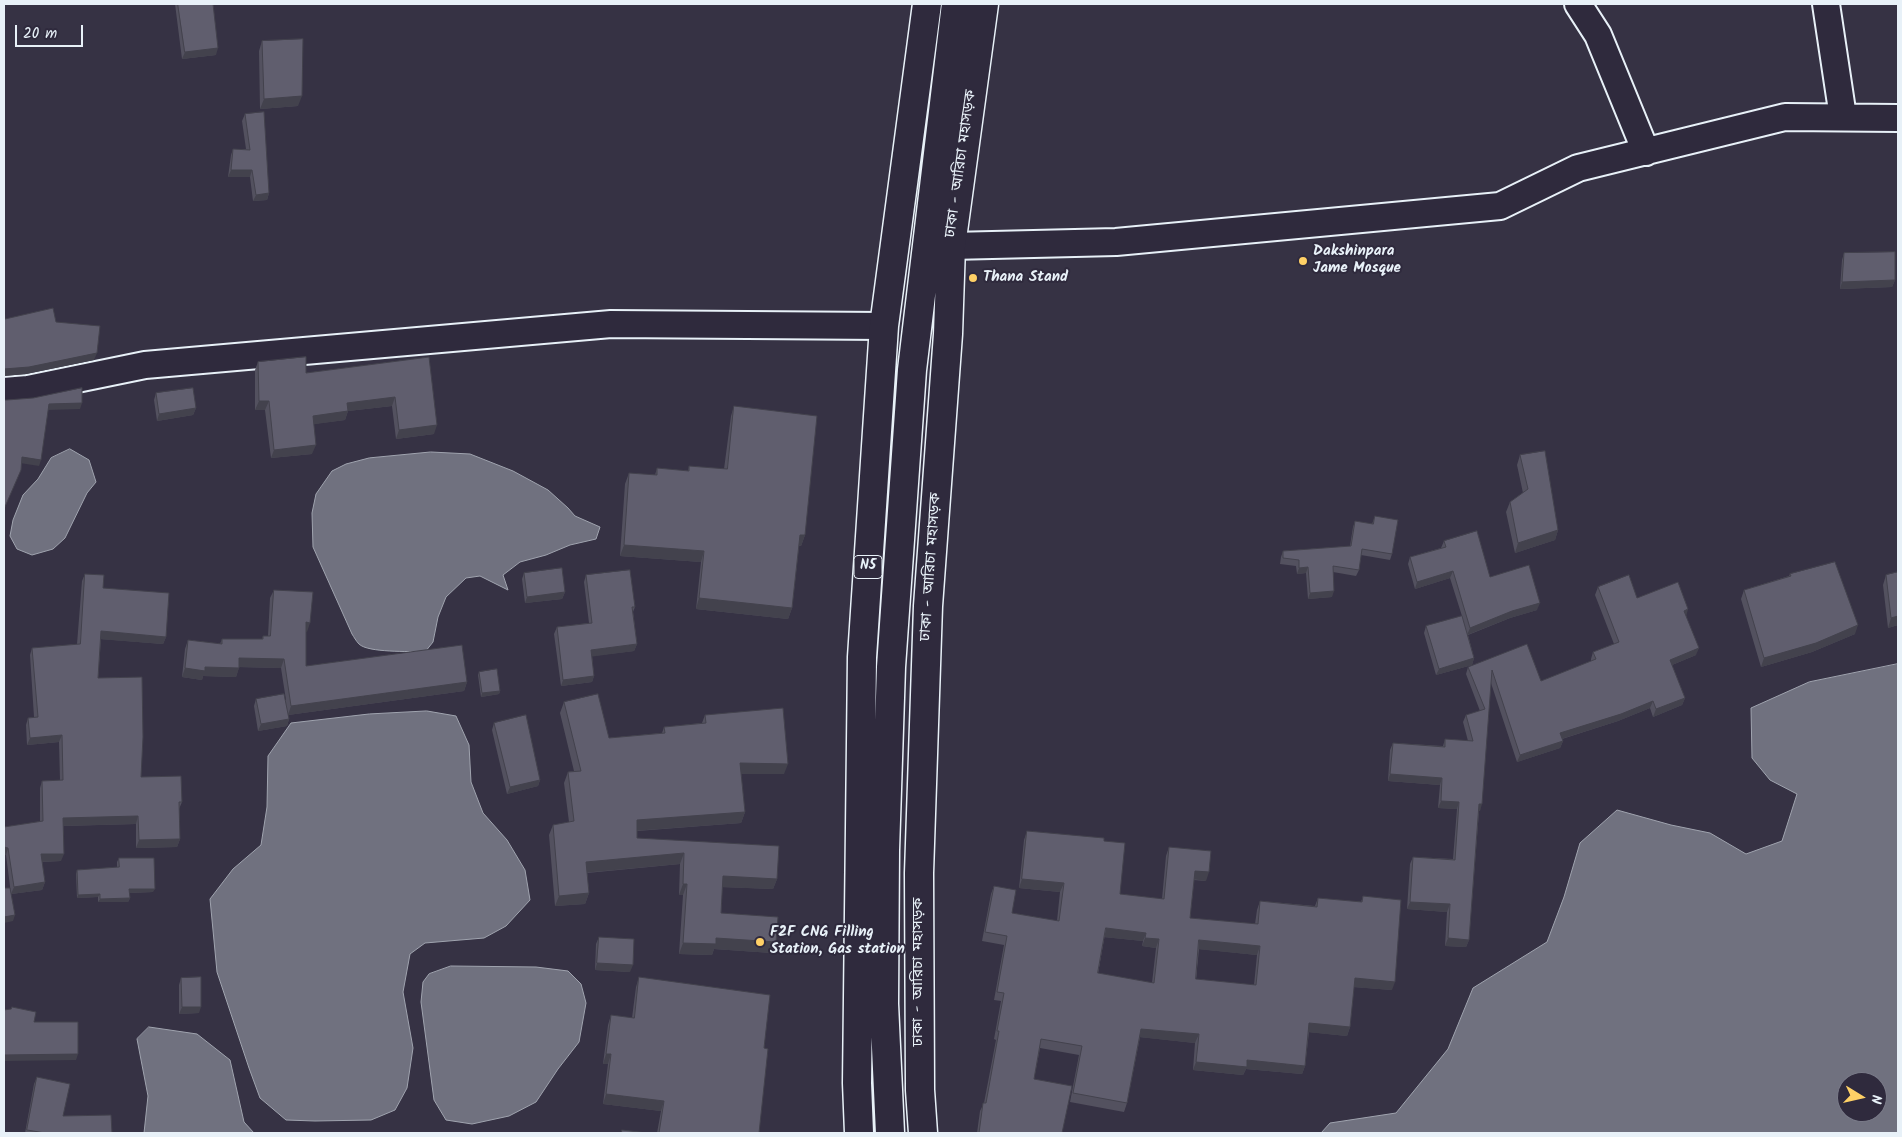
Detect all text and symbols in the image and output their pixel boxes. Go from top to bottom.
scale bar [18,15,85,47]
text: 20 m [23,22,57,46]
street label: ঢাকা - আরিচা মহাসড়ক [943,89,981,239]
place label: Dakshinpara Jame Mosque [1313,243,1401,278]
marker: Dakshinpara Jame Mosque [1297,255,1309,267]
place label: Thana Stand [983,269,1068,287]
marker: Thana Stand [967,272,979,284]
street label: ঢাকা - আরিচা মহাসড়ক [918,492,946,642]
road number: N5 [854,556,882,578]
street label: ঢাকা - আরিচা মহাসড়ক [910,898,928,1046]
place label: F2F CNG Filling Station, Gas station [770,924,905,959]
marker: F2F CNG Filling Station, Gas station [754,936,766,948]
north arrow [1837,1072,1887,1122]
text: N [1864,1093,1887,1105]

